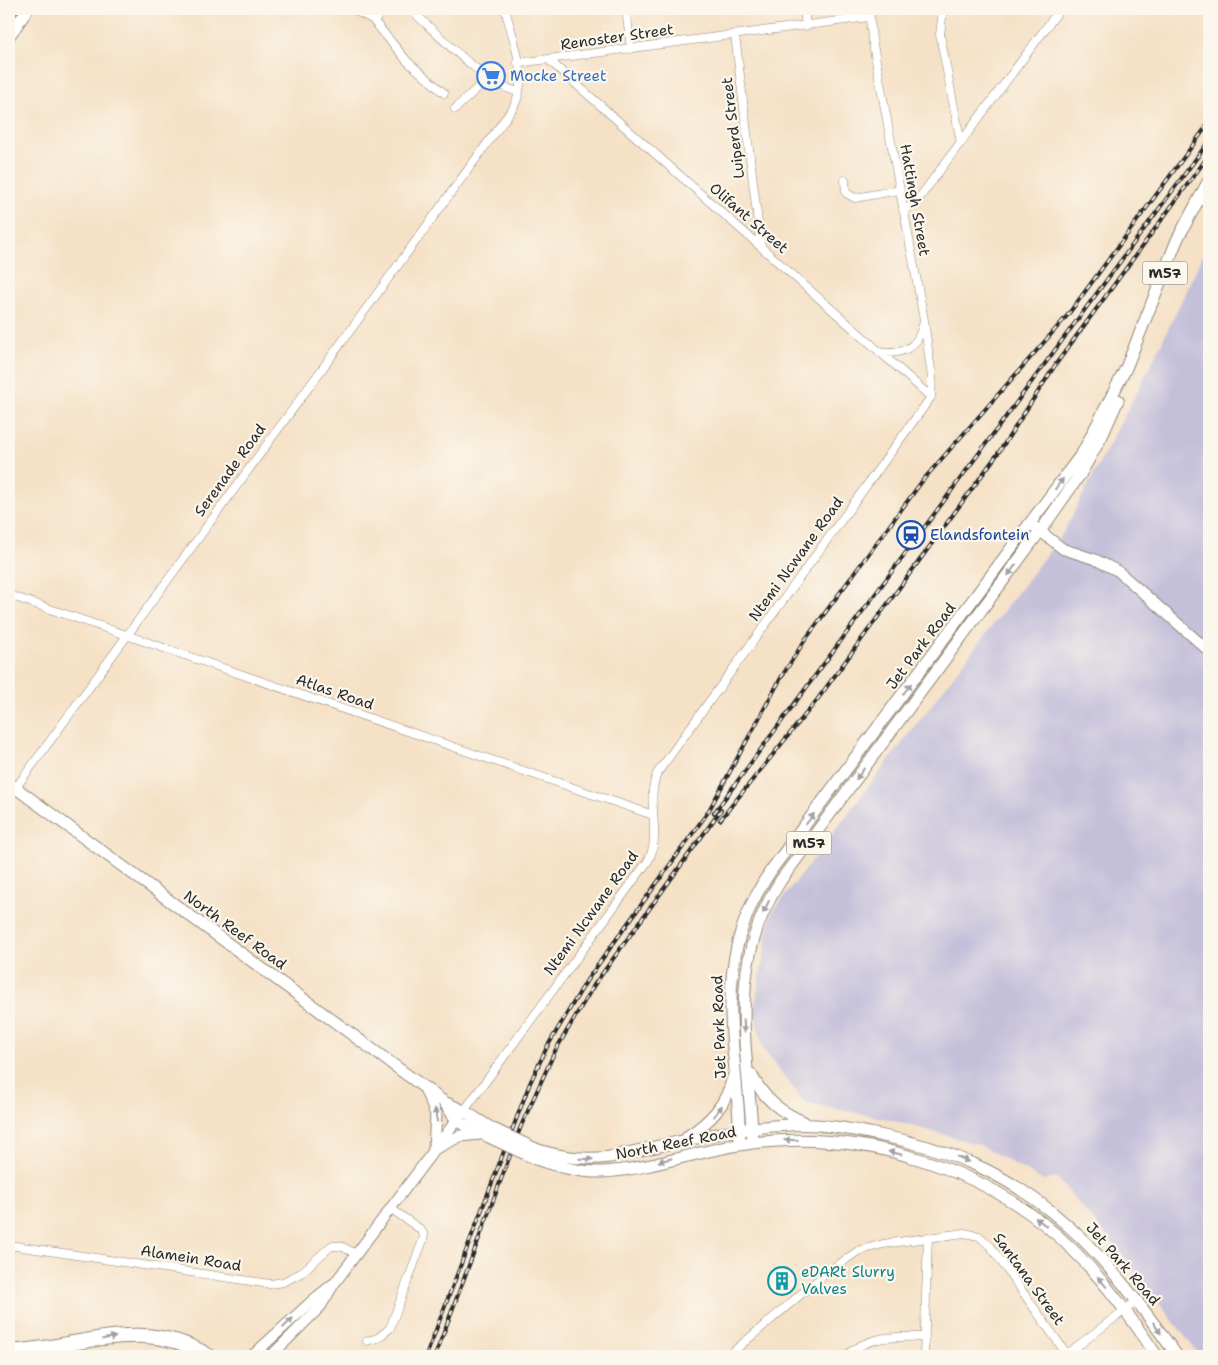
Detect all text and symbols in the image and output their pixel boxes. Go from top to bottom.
street label: Renoster Street [559,19,675,55]
supermarket icon: Mocke Street [476,61,506,91]
place label: Mocke Street [510,66,606,86]
street label: Luiperd Street [717,76,749,180]
street label: Hattingh Street [895,142,935,258]
street label: Olifant Street [705,178,793,258]
road number: M57 [1142,262,1188,284]
street label: Serenade Road [190,419,271,520]
one-way arrow [1053,478,1064,491]
street label: Ntemi Ncwane Road [744,492,848,625]
station icon: Elandsfontein [896,520,926,550]
place label: Elandsfontein [930,525,1029,545]
one-way arrow [1006,563,1017,576]
street label: Jet Park Road [882,598,961,693]
street label: Atlas Road [293,669,377,715]
one-way arrow [902,682,912,696]
one-way arrow [854,767,865,780]
one-way arrow [804,813,815,826]
road number: M57 [786,831,832,854]
street label: Ntemi Ncwane Road [539,846,643,979]
street label: North Reef Road [180,886,291,974]
one-way arrow [762,900,770,914]
street label: Jet Park Road [707,974,731,1079]
one-way arrow [741,1018,749,1034]
one-way arrow [712,1104,722,1117]
one-way arrow [431,1107,439,1123]
street label: North Reef Road [614,1121,739,1165]
one-way arrow [783,1136,799,1144]
one-way arrow [888,1149,903,1157]
one-way arrow [578,1155,594,1163]
one-way arrow [657,1156,672,1164]
one-way arrow [956,1156,970,1164]
one-way arrow [1035,1217,1048,1228]
street label: Jet Park Road [1081,1218,1165,1310]
street label: Santana Street [989,1229,1069,1329]
street label: Alamein Road [139,1240,243,1276]
place label: eDARt Slurry Valves [801,1262,895,1299]
building icon: eDARt Slurry Valves [767,1266,797,1296]
one-way arrow [1096,1277,1108,1289]
one-way arrow [281,1317,293,1329]
one-way arrow [1152,1321,1162,1335]
one-way arrow [101,1333,117,1341]

